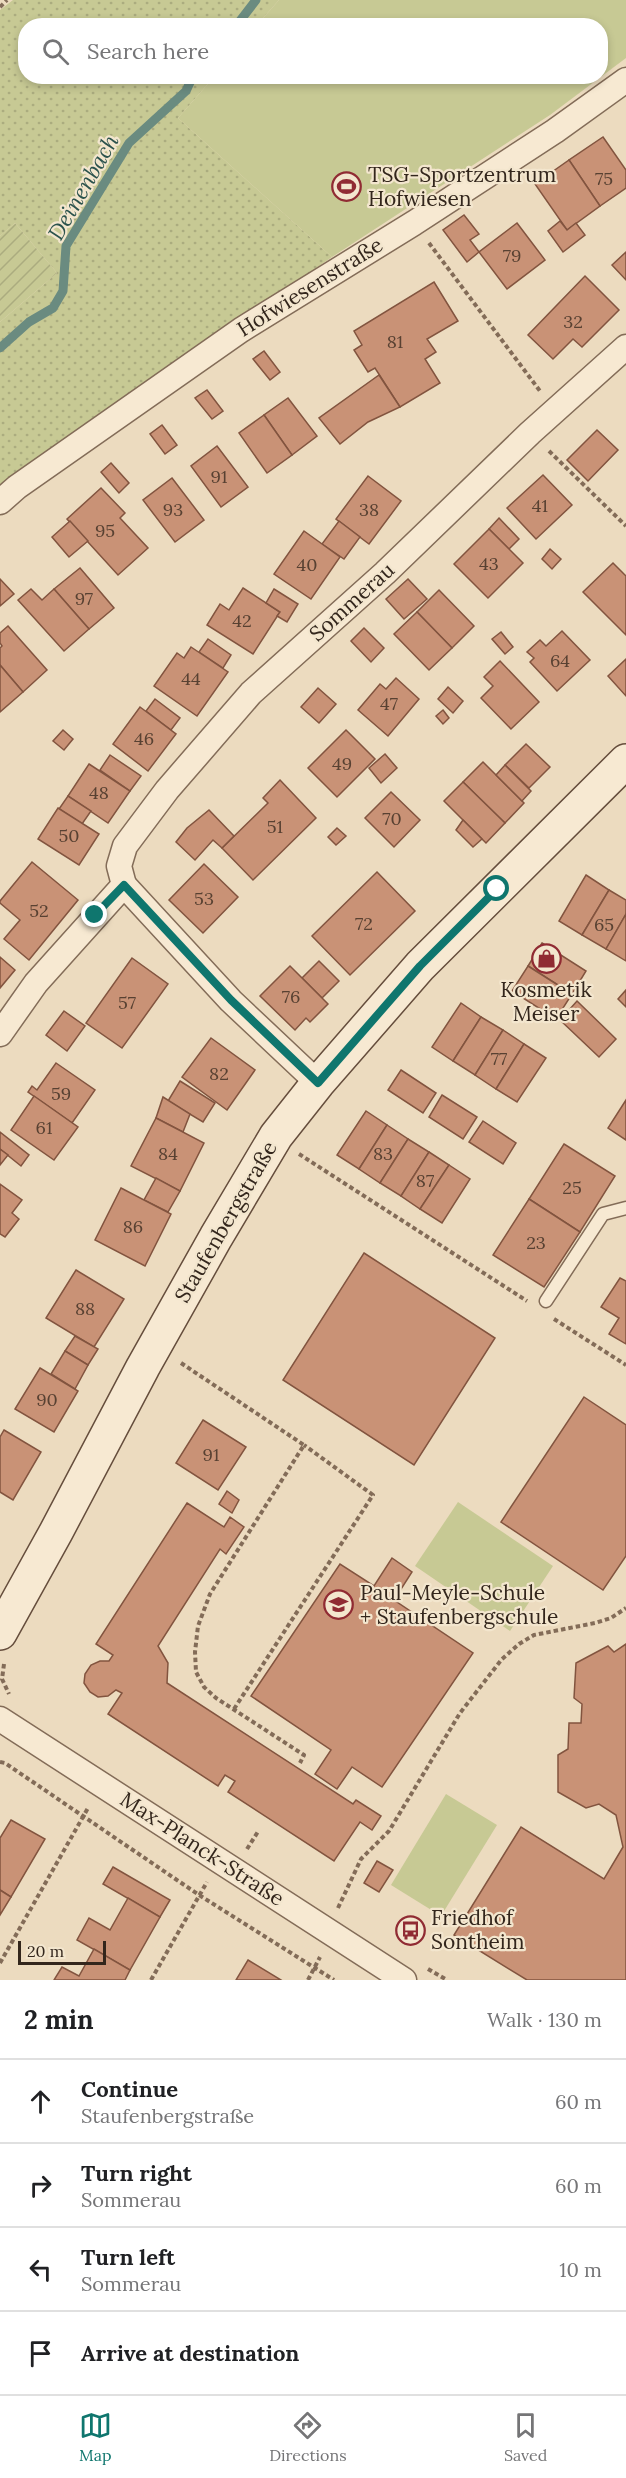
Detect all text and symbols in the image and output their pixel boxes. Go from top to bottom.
search box [18,18,608,84]
icon: search [39,35,72,68]
text: Search here [87,37,209,65]
water label: Deinenbach [41,129,125,245]
place label: TSG-Sportzentrum Hofwiesen [368,161,557,212]
house number: 75 [595,167,613,190]
sports icon: TSG-Sportzentrum Hofwiesen [331,171,363,203]
street label: Hofwiesenstraße [232,231,388,342]
house number: 79 [503,244,521,267]
house number: 32 [563,310,583,333]
house number: 81 [387,330,403,353]
house number: 91 [211,465,227,488]
house number: 41 [532,494,548,517]
house number: 93 [163,498,183,521]
house number: 38 [359,498,379,521]
house number: 95 [95,519,115,542]
house number: 43 [479,552,499,575]
house number: 40 [297,553,317,576]
street label: Sommerau [303,556,400,647]
house number: 97 [75,587,93,610]
house number: 42 [232,609,252,632]
house number: 64 [550,649,570,672]
house number: 44 [181,667,201,690]
house number: 47 [380,692,398,715]
house number: 46 [134,727,154,750]
house number: 49 [332,752,352,775]
house number: 48 [89,781,109,804]
house number: 70 [382,807,402,830]
house number: 51 [267,815,283,838]
house number: 50 [59,824,80,847]
route start [483,875,509,901]
house number: 53 [194,887,214,910]
house number: 52 [29,899,49,922]
route end [81,901,107,927]
house number: 72 [355,912,373,935]
house number: 65 [594,913,614,936]
shop icon: Kosmetik Meiser [530,943,562,975]
place label: Kosmetik Meiser [500,976,592,1027]
house number: 76 [282,985,300,1008]
house number: 57 [118,991,136,1014]
house number: 77 [491,1047,507,1070]
house number: 82 [209,1062,229,1085]
house number: 59 [51,1082,71,1105]
house number: 61 [36,1116,52,1139]
street label: Staufenbergstraße [168,1136,283,1307]
house number: 84 [158,1142,178,1165]
house number: 83 [373,1142,393,1165]
house number: 87 [416,1169,434,1192]
house number: 25 [562,1176,582,1199]
house number: 86 [123,1215,143,1238]
house number: 23 [526,1231,546,1254]
house number: 88 [75,1297,95,1320]
house number: 90 [36,1388,58,1411]
house number: 91 [203,1443,219,1466]
place label: Paul-Meyle-Schule + Staufenbergschule [360,1579,558,1630]
school or university icon: Paul-Meyle-Schule + Staufenbergschule [323,1589,355,1621]
street label: Max-Planck-Straße [115,1785,289,1912]
place label: Friedhof Sontheim [431,1904,525,1955]
bus stop icon: Friedhof Sontheim [394,1914,426,1946]
scale bar [18,1938,106,1966]
text: 20 m [27,1941,64,1961]
text: 2 min [24,2003,94,2036]
text: Walk · 130 m [487,2007,602,2032]
text: Continue [81,2075,178,2103]
icon: ahead [24,2085,57,2118]
text: 60 m [555,2089,602,2114]
text: Staufenbergstraße [81,2103,254,2128]
text: Turn right [81,2159,192,2187]
icon: right [24,2169,57,2202]
text: 60 m [555,2173,602,2198]
text: Sommerau [81,2187,181,2212]
text: Turn left [81,2243,175,2271]
icon: left [24,2253,57,2286]
text: 10 m [559,2257,602,2282]
text: Sommerau [81,2271,181,2296]
icon: arrive [24,2337,57,2370]
text: Arrive at destination [81,2339,299,2367]
tab: Map [79,2409,112,2465]
tab: Directions [269,2409,347,2465]
tab: Saved [504,2409,547,2465]

